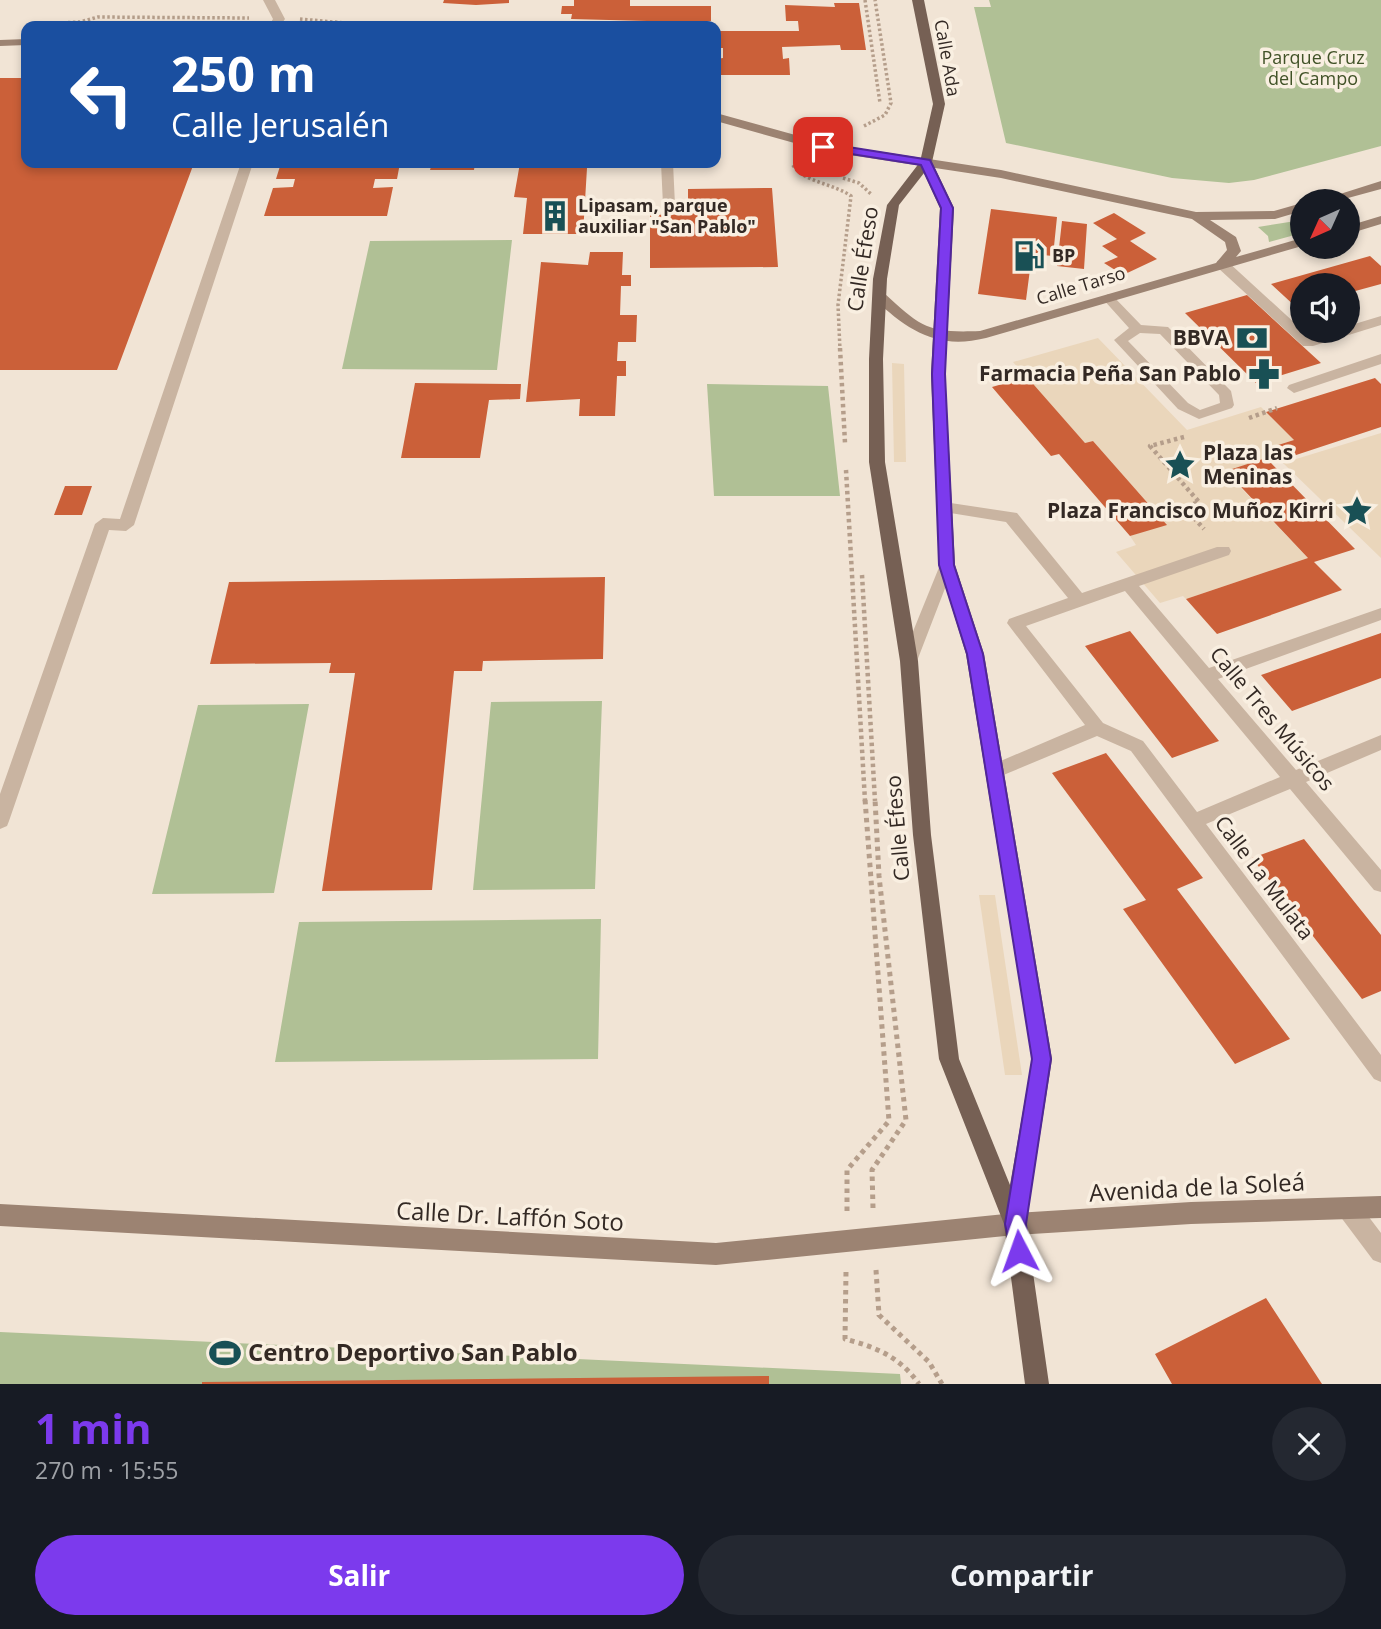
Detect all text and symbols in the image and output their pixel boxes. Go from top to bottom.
street label: Calle Ada [929,18,967,98]
text: 250 m [171,40,316,106]
park label: Parque Cruz del Campo [1261,45,1365,90]
icon: left [56,49,147,140]
text: Calle Jerusalén [171,103,389,146]
pin [793,117,853,177]
icon: arrive [804,128,842,166]
north arrow [1290,189,1360,259]
map controls [1290,189,1360,343]
place label: Lipasam, parque auxiliar "San Pablo" [578,193,756,238]
building icon: Lipasam, parque auxiliar "San Pablo" [538,199,572,233]
street label: Calle Éfeso [840,204,884,313]
fuel station icon: BP [1012,239,1046,273]
place label: BP [1052,243,1075,267]
street label: Calle Tarso [1033,260,1128,310]
button: sound [1290,273,1360,343]
bank icon: BBVA [1235,321,1269,355]
place label: BBVA [1173,323,1230,351]
pharmacy icon: Farmacia Peña San Pablo [1247,357,1281,391]
place label: Farmacia Peña San Pablo [979,359,1241,387]
place label: Plaza las Meninas [1203,438,1293,490]
place icon: Plaza las Meninas [1163,448,1197,482]
place icon: Plaza Francisco Muñoz Kirri [1340,494,1374,528]
place label: Plaza Francisco Muñoz Kirri [1047,496,1334,524]
street label: Calle Tres Músicos [1204,640,1341,796]
street label: Calle Éfeso [878,774,916,882]
street label: Calle La Mulata [1209,810,1321,945]
street label: Avenida de la Soleá [1088,1164,1306,1209]
street label: Calle Dr. Laffón Soto [395,1193,625,1238]
position arrow [982,1214,1056,1288]
place label: Centro Deportivo San Pablo [248,1335,578,1368]
sports icon: Centro Deportivo San Pablo [208,1336,242,1370]
text: 1 min [35,1399,152,1456]
button: close [1272,1407,1346,1481]
text: 270 m · 15:55 [35,1454,178,1486]
button: Salir [35,1535,684,1615]
button: Compartir [698,1535,1346,1615]

